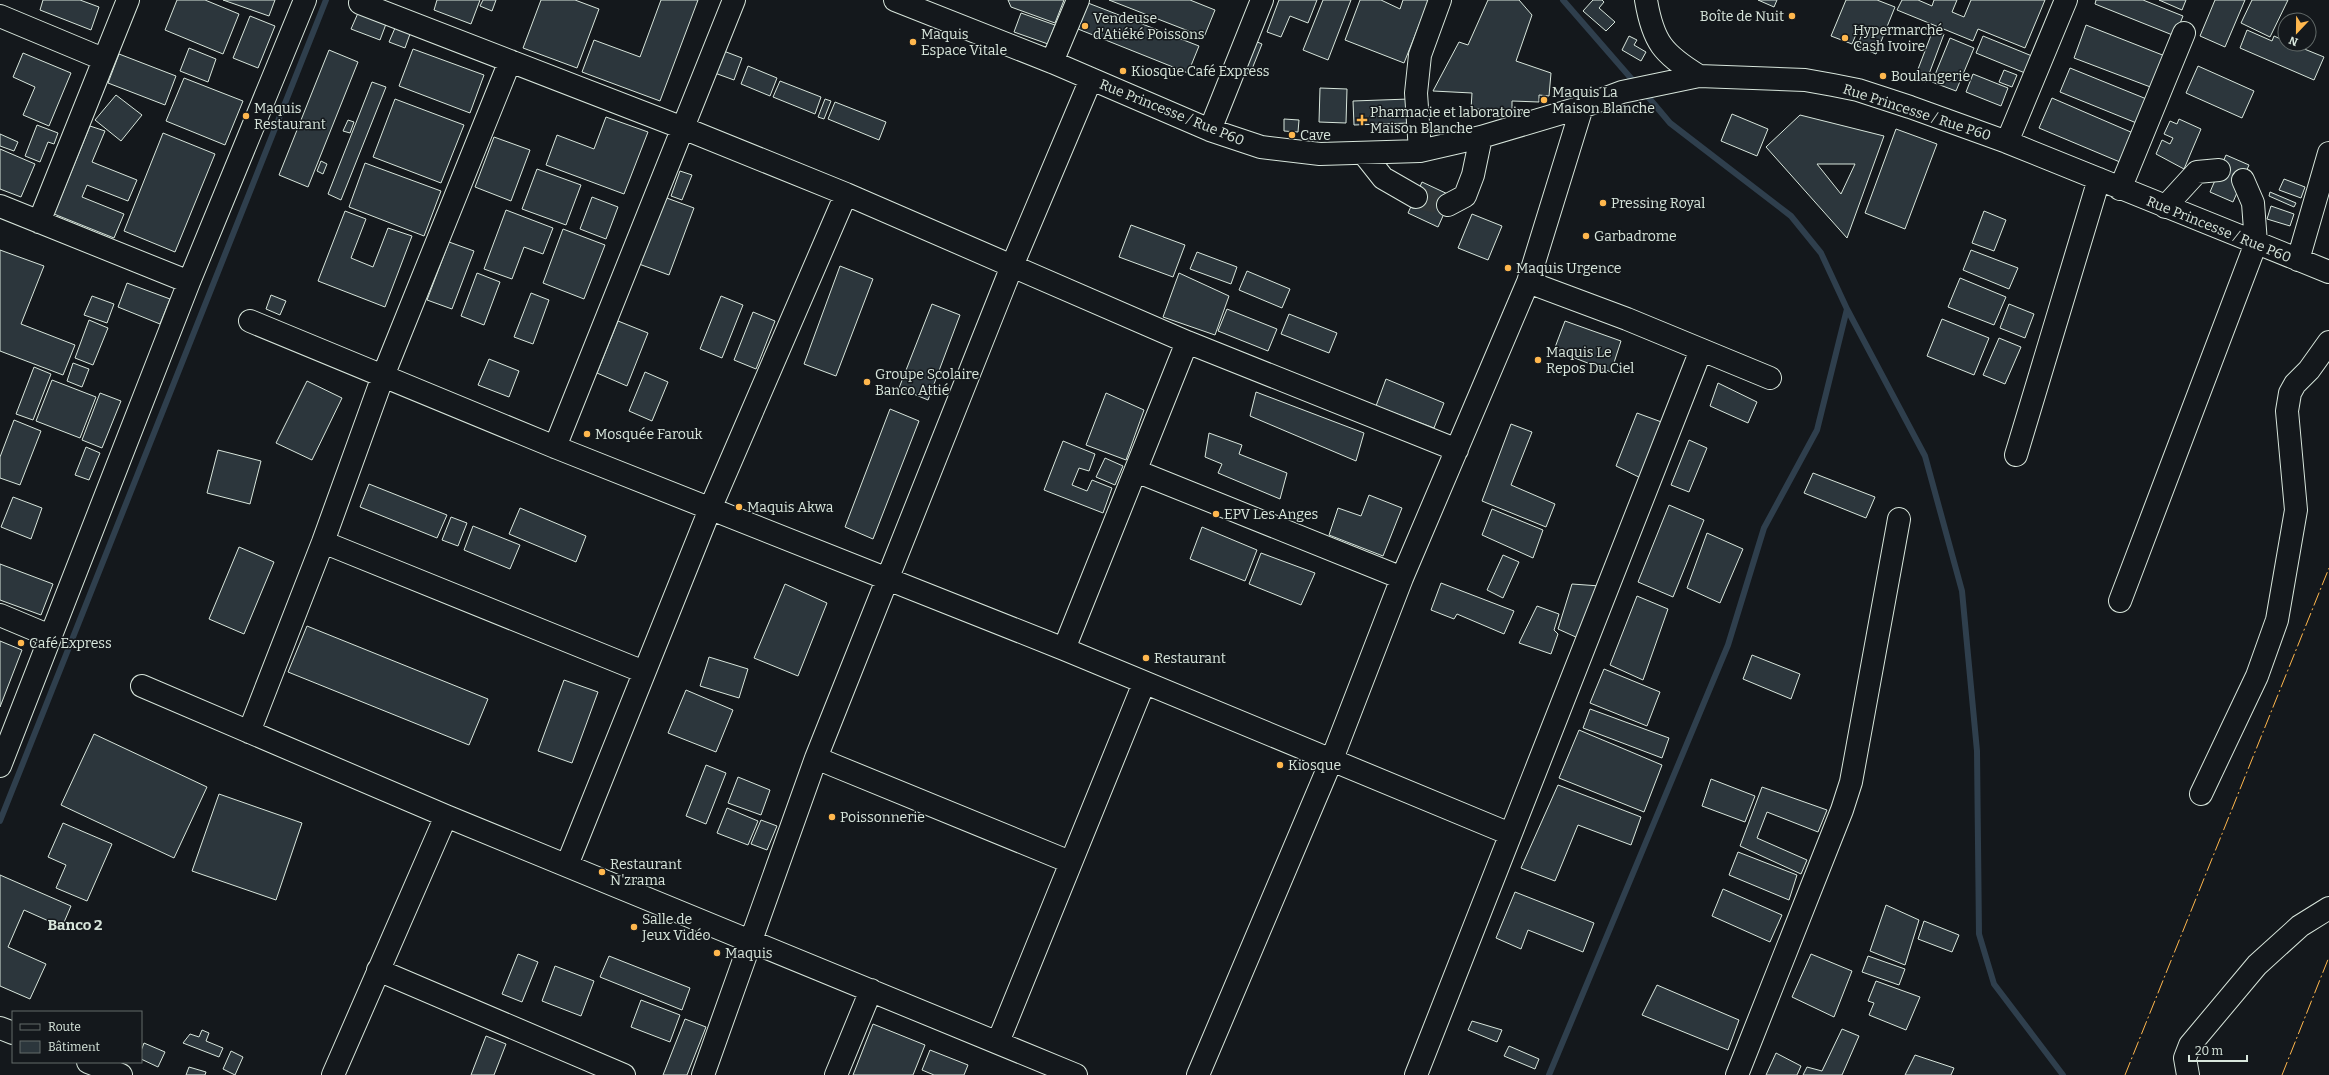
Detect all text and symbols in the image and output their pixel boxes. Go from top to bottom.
place label: Boîte de Nuit [1700,8,1784,25]
place label: Vendeuse d'Atiéké Poissons [1093,10,1205,43]
marker: Boîte de Nuit [1787,11,1797,21]
north arrow [2277,12,2317,52]
marker: Vendeuse d'Atiéké Poissons [1080,21,1090,31]
place label: Hypermarché Cash Ivoire [1853,22,1943,55]
place label: Maquis Espace Vitale [921,26,1007,59]
marker: Hypermarché Cash Ivoire [1840,33,1850,43]
text: N [2287,33,2300,48]
marker: Maquis Espace Vitale [908,37,918,47]
place label: Kiosque Café Express [1131,63,1270,80]
marker: Kiosque Café Express [1118,66,1128,76]
place label: Boulangerie [1891,68,1970,85]
marker: Boulangerie [1878,71,1888,81]
street label: Rue Princesse / Rue P60 [1097,76,1247,149]
street label: Rue Princesse / Rue P60 [1841,80,1993,144]
place label: Maquis La Maison Blanche [1552,84,1655,117]
marker: Maquis La Maison Blanche [1539,95,1549,105]
place label: Maquis Restaurant [254,100,326,133]
place label: Pharmacie et laboratoire Maison Blanche [1370,104,1530,137]
marker: Maquis Restaurant [241,111,251,121]
marker: Pharmacie et laboratoire Maison Blanche [1357,115,1367,125]
place label: Cave [1300,127,1331,144]
marker: Cave [1287,130,1297,140]
street label: Rue Princesse / Rue P60 [2144,193,2294,266]
place label: Pressing Royal [1611,195,1705,212]
marker: Pressing Royal [1598,198,1608,208]
place label: Garbadrome [1594,228,1677,245]
marker: Garbadrome [1581,231,1591,241]
place label: Maquis Urgence [1516,260,1621,277]
marker: Maquis Urgence [1503,263,1513,273]
place label: Maquis Le Repos Du Ciel [1546,344,1634,377]
marker: Maquis Le Repos Du Ciel [1533,355,1543,365]
place label: Groupe Scolaire Banco Attié [875,366,979,399]
marker: Groupe Scolaire Banco Attié [862,377,872,387]
place label: Mosquée Farouk [595,426,703,443]
marker: Mosquée Farouk [582,429,592,439]
place label: Maquis Akwa [747,499,834,516]
marker: Maquis Akwa [734,502,744,512]
place label: EPV Les Anges [1224,506,1318,523]
marker: EPV Les Anges [1211,509,1221,519]
place label: Café Express [29,635,112,652]
marker: Café Express [16,638,26,648]
place label: Restaurant [1154,650,1226,667]
marker: Restaurant [1141,653,1151,663]
place label: Kiosque [1288,757,1341,774]
marker: Kiosque [1275,760,1285,770]
place label: Poissonnerie [840,809,925,826]
marker: Poissonnerie [827,812,837,822]
place label: Restaurant N'zrama [610,856,682,889]
marker: Restaurant N'zrama [597,867,607,877]
place label: Salle de Jeux Vidéo [641,911,711,944]
district label: Banco 2 [48,916,102,934]
marker: Salle de Jeux Vidéo [629,922,639,932]
place label: Maquis [725,945,773,962]
marker: Maquis [712,948,722,958]
legend [12,1011,142,1063]
text: Route [48,1020,81,1034]
scale bar [2189,1037,2247,1063]
text: Bâtiment [48,1040,101,1054]
text: 20 m [2195,1044,2224,1058]

